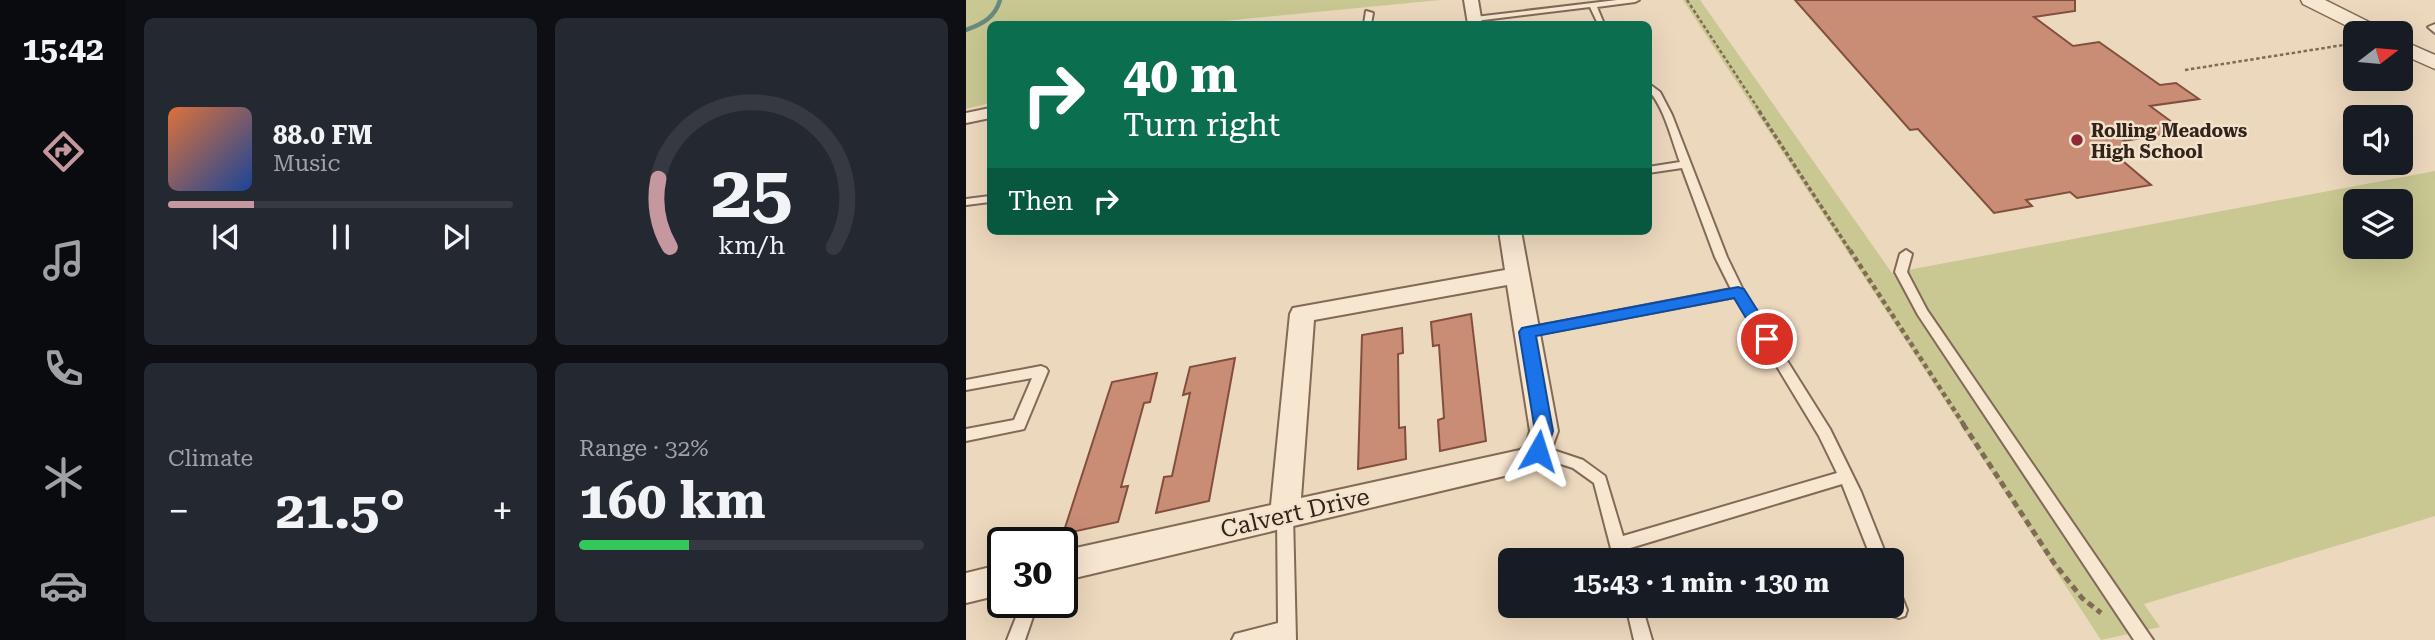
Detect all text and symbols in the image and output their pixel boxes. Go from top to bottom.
north arrow [2343,21,2413,91]
map controls [2343,21,2413,259]
text: 15:42 [22,30,104,68]
text: 40 m [1123,47,1238,104]
icon: right [1008,49,1099,140]
button: sound [2343,105,2413,175]
text: Turn right [1123,106,1280,144]
text: 88.0 FM [273,120,373,150]
place label: Rolling Meadows High School [2091,120,2247,162]
icon: directions [39,127,88,176]
marker: Rolling Meadows High School [2069,132,2085,148]
text: Music [273,150,340,177]
text: 25 [711,151,792,236]
icon: right [1087,182,1125,220]
text: Then [1008,186,1073,216]
button: layers [2343,189,2413,259]
icon: previous [207,218,245,256]
icon: pause [322,218,360,256]
icon: next [437,218,475,256]
text: km/h [718,231,785,260]
icon: music [39,236,88,285]
pin [1737,309,1797,369]
icon: arrive [1748,320,1786,358]
icon: phone [39,344,88,393]
position arrow [1501,414,1575,488]
text: Range · 32% [579,435,708,462]
text: Climate [168,445,253,472]
icon: climate [39,453,88,502]
text: 160 km [579,470,766,531]
text: 21.5° [276,480,405,541]
street label: Calvert Drive [1218,482,1372,544]
text: − [168,489,189,533]
text: + [492,489,513,533]
speed limit sign: 30 [987,527,1078,618]
icon: car [39,561,88,610]
text: 15:43 · 1 min · 130 m [1573,568,1829,598]

